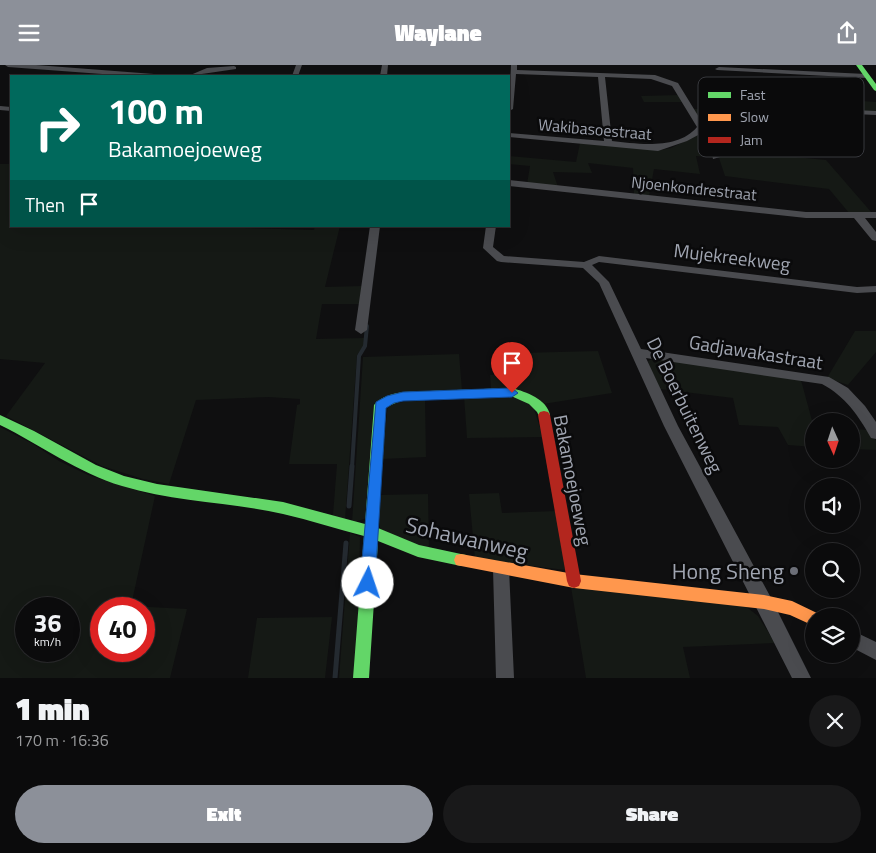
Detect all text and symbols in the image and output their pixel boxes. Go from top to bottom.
text: Waylane [394,16,482,50]
icon: menu [15,19,43,47]
icon: share [833,19,861,47]
legend [698,77,864,157]
text: 100 m [108,84,204,138]
text: Fast [740,84,765,105]
icon: right [25,95,90,160]
text: Slow [740,106,769,127]
street label: Wakibasoestraat [537,112,653,146]
text: Jam [740,129,763,150]
text: Bakamoejoeweg [108,132,262,166]
street label: Njoenkondrestraat [630,169,758,207]
text: Then [25,190,65,219]
icon: arrive [75,190,103,218]
street label: Mujekreekweg [672,235,792,278]
street label: Gadjawakastraat [687,327,825,376]
street label: De Boerbuitenweg [640,332,731,478]
pin [491,342,533,393]
icon: arrive [498,349,526,377]
street label: Bakamoejoeweg [547,412,600,548]
north arrow [805,413,860,467]
map controls [805,413,860,663]
button: sound [805,478,860,533]
street label: Sohawanweg [402,507,532,569]
button: search [805,543,860,598]
place label: Hong Sheng [672,554,784,588]
position arrow [341,556,393,608]
marker: Hong Sheng [788,565,800,577]
speed limit sign: 40 [90,597,155,662]
text: 36 [33,604,62,642]
button: layers [805,608,860,663]
text: km/h [34,632,61,651]
text: 1 min [15,686,90,732]
button: close [809,695,861,747]
text: 170 m · 16:36 [15,728,109,752]
button: Exit [15,785,433,843]
button: Share [443,785,861,843]

